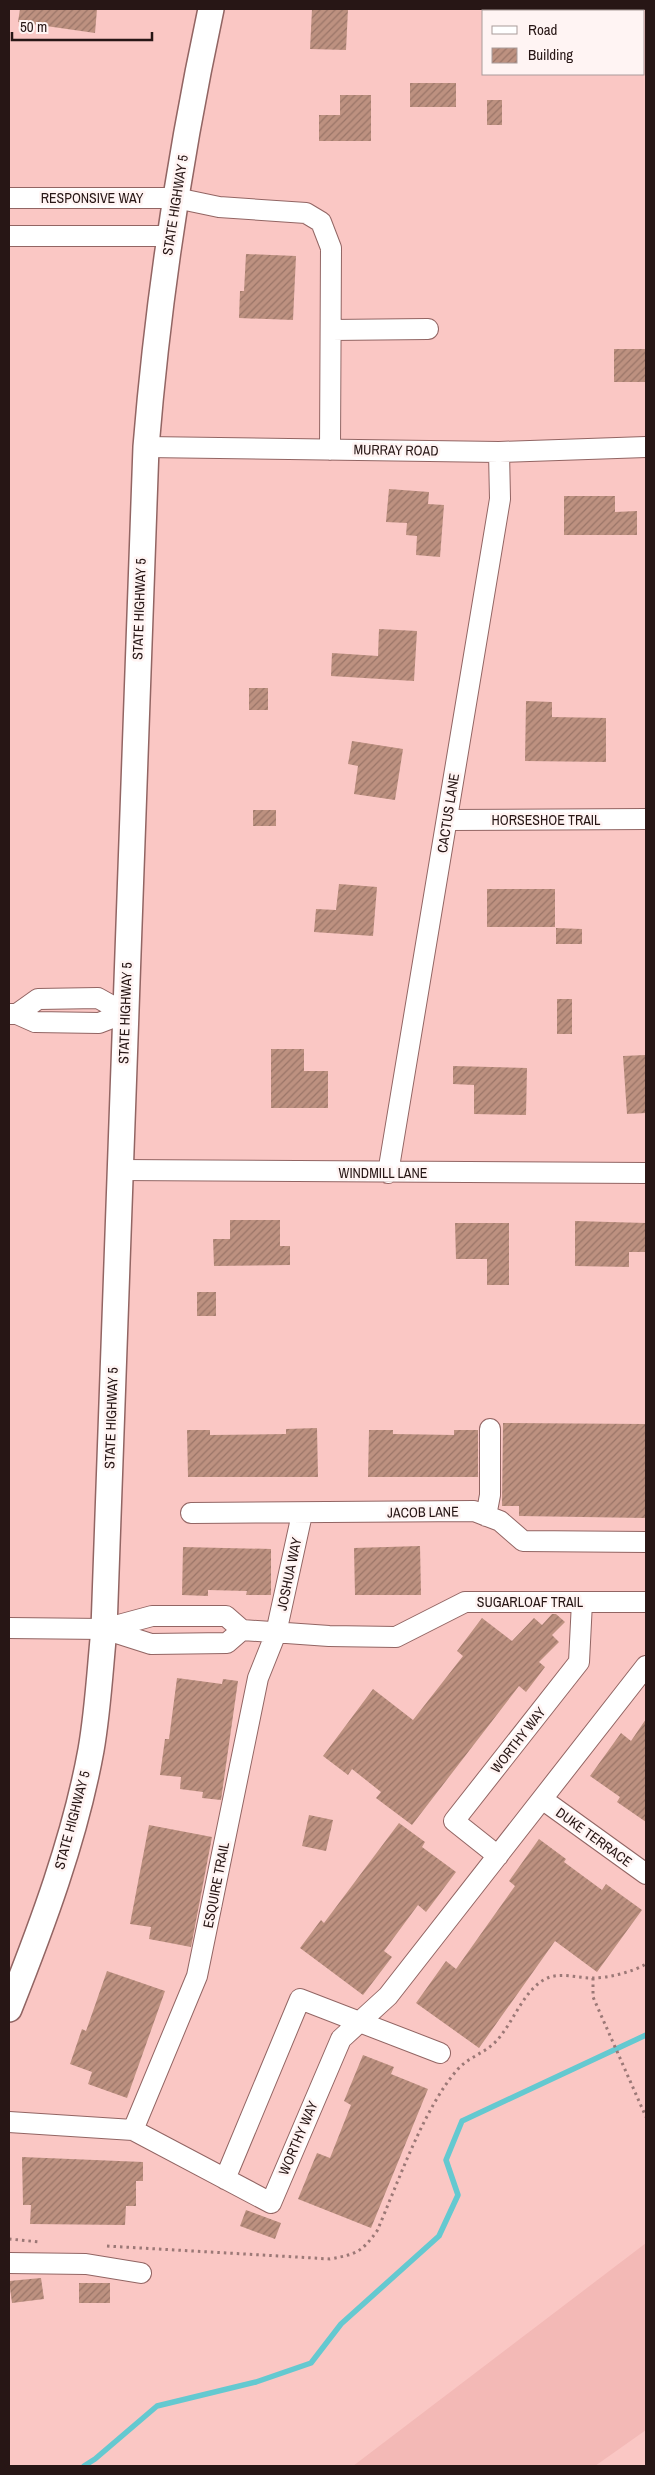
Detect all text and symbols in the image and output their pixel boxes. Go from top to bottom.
scale bar [12,10,152,42]
legend [482,10,645,75]
text: 50 m [20,16,47,37]
text: Road [528,19,557,40]
text: Building [528,44,573,65]
street label: STATE HIGHWAY 5 [158,153,192,257]
street label: RESPONSIVE WAY [41,189,144,207]
street label: MURRAY ROAD [353,440,439,460]
street label: STATE HIGHWAY 5 [128,558,150,660]
street label: CACTUS LANE [433,772,463,854]
street label: HORSESHOE TRAIL [492,811,601,829]
street label: STATE HIGHWAY 5 [114,962,136,1064]
street label: WINDMILL LANE [339,1164,427,1182]
street label: STATE HIGHWAY 5 [100,1367,122,1469]
street label: JACOB LANE [387,1502,459,1522]
street label: JOSHUA WAY [273,1536,306,1612]
street label: SUGARLOAF TRAIL [477,1593,584,1611]
street label: WORTHY WAY [487,1703,550,1777]
street label: STATE HIGHWAY 5 [50,1769,94,1871]
street label: DUKE TERRACE [552,1803,636,1871]
street label: ESQUIRE TRAIL [199,1840,233,1930]
street label: WORTHY WAY [274,2098,322,2178]

